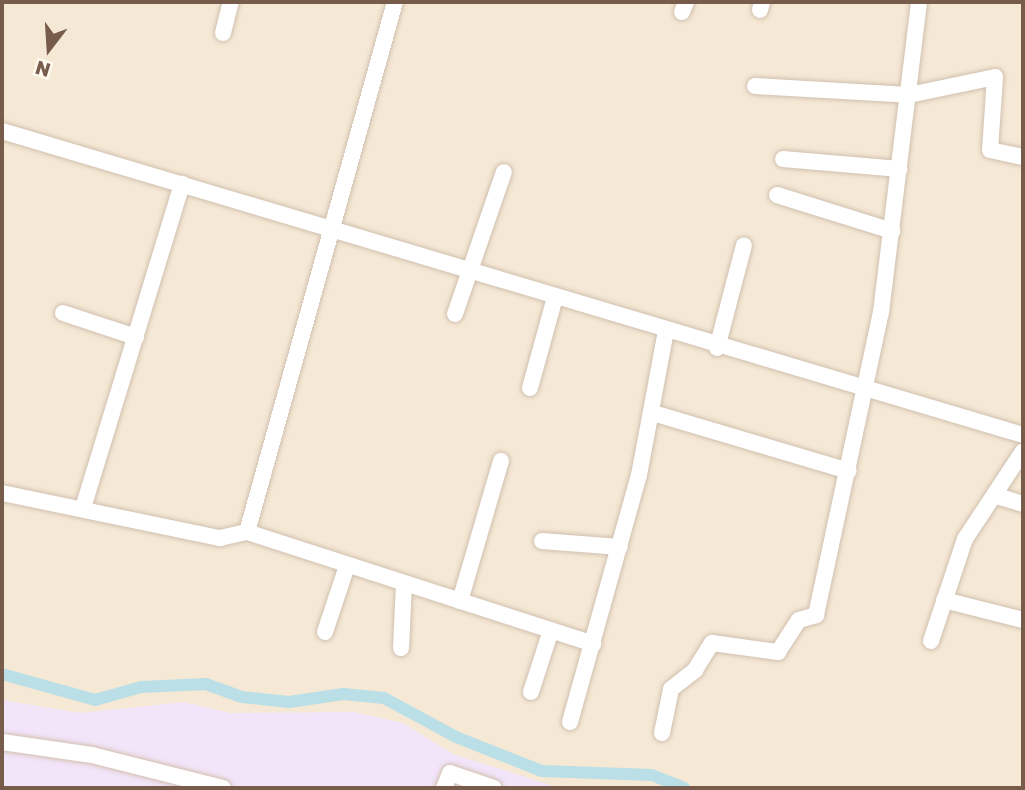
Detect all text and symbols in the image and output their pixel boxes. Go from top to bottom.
north arrow [14,14,84,84]
text: N [32,56,53,83]

